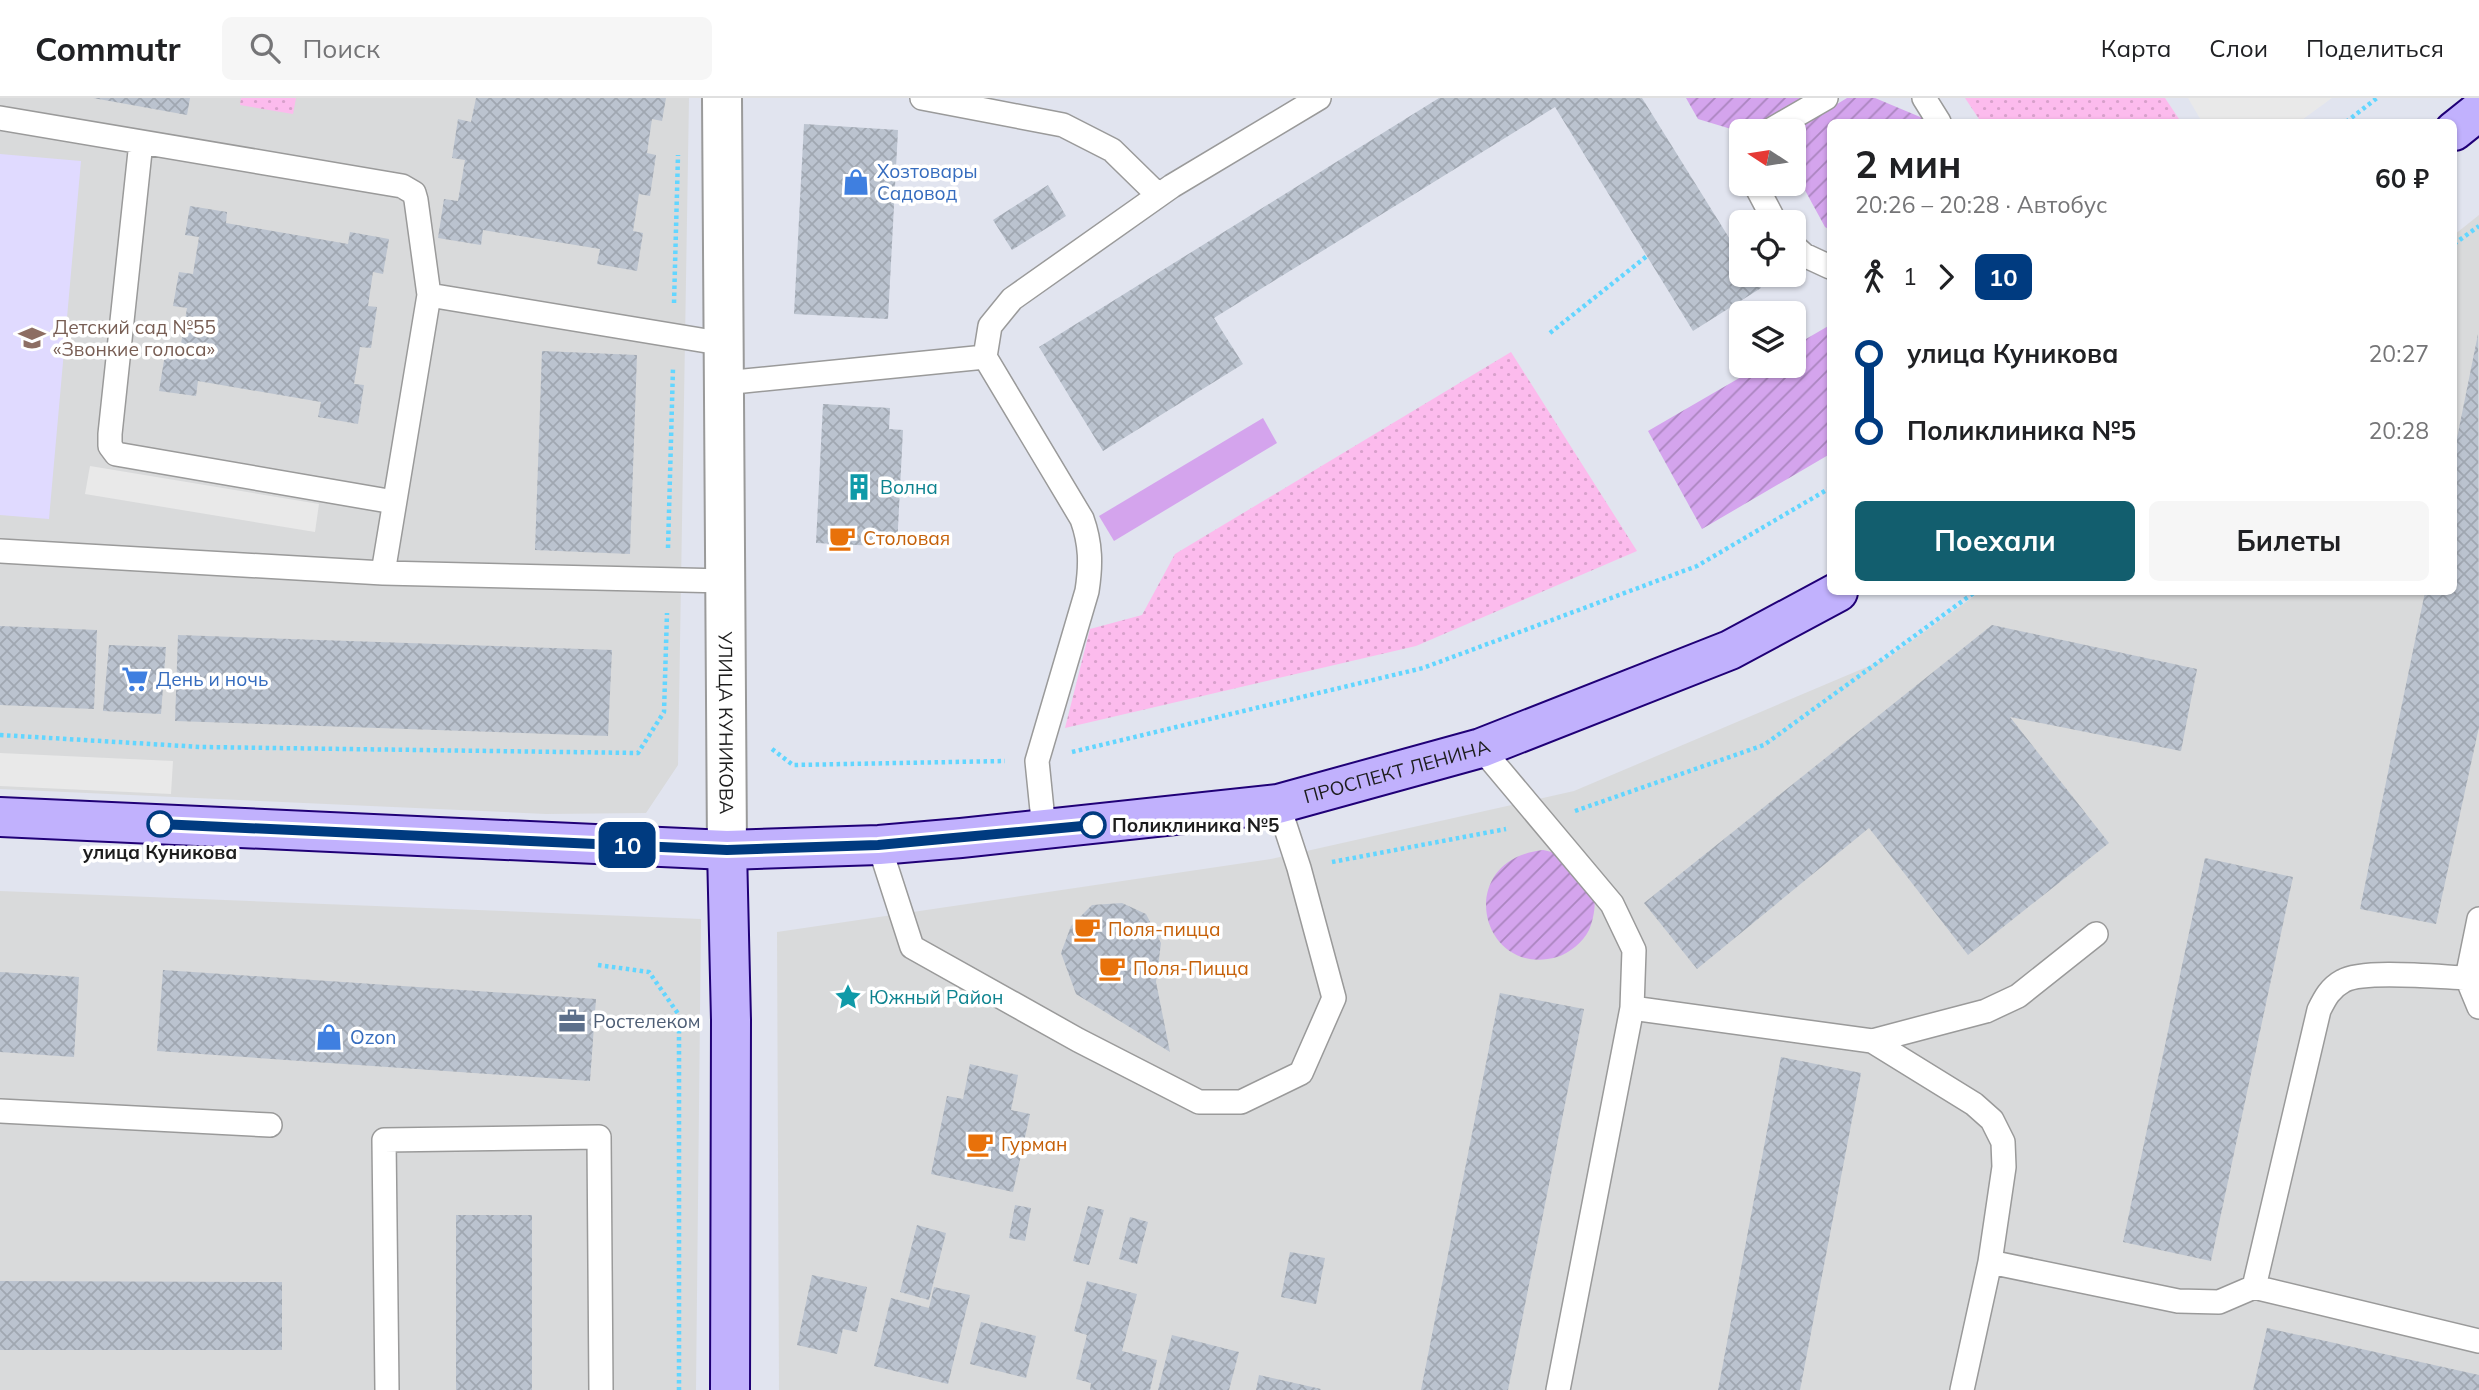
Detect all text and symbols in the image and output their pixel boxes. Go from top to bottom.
search box [222,17,712,80]
text: Commutr [35,28,180,69]
icon: search [246,29,284,67]
text: Поиск [302,32,380,65]
text: Карта [2101,33,2171,63]
text: Слои [2209,33,2268,63]
text: Поделиться [2306,33,2444,63]
north arrow [1729,119,1806,196]
map controls [1729,119,1806,378]
text: 2 мин [1855,140,1962,188]
place label: Хозтовары Садовод [877,159,978,205]
text: 60 ₽ [2375,162,2429,195]
shop icon: Хозтовары Садовод [841,167,871,197]
text: 20:26 – 20:28 · Автобус [1855,190,2108,219]
button: locate [1729,210,1806,287]
icon: walk [1855,258,1893,296]
icon: forward [1927,258,1965,296]
text: 1 [1903,262,1917,291]
text: 10 [1989,262,2018,292]
button: layers [1729,301,1806,378]
place label: Детский сад №55 «Звонкие голоса» [53,315,216,361]
school or university icon: Детский сад №55 «Звонкие голоса» [17,323,47,353]
text: улица Куникова [1907,337,2119,370]
text: 20:27 [2369,339,2429,368]
text: Поликлиника №5 [1907,414,2136,447]
text: 20:28 [2369,416,2429,445]
building icon: Волна [844,472,874,502]
place label: Волна [880,475,938,499]
button: Поехали [1855,501,2135,581]
button: Билеты [2149,501,2429,581]
cafe icon: Столовая [827,523,857,553]
place label: Столовая [863,526,950,550]
street label: УЛИЦА КУНИКОВА [714,630,739,815]
supermarket icon: День и ночь [120,664,150,694]
place label: День и ночь [156,667,268,691]
street label: ПРОСПЕКТ ЛЕНИНА [1301,734,1493,808]
marker: улица Куникова [147,811,173,837]
marker: Поликлиника №5 [1080,812,1106,838]
place label: Поликлиника №5 [1112,813,1279,837]
line badge: 10 [596,822,658,868]
text: 10 [613,830,641,860]
place label: улица Куникова [83,840,237,864]
cafe icon: Поля-пицца [1072,914,1102,944]
place label: Поля-пицца [1108,917,1221,941]
cafe icon: Поля-Пицца [1097,953,1127,983]
place label: Поля-Пицца [1133,956,1249,980]
place icon: Южный Район [833,982,863,1012]
place label: Южный Район [869,985,1003,1009]
office icon: Ростелеком [557,1006,587,1036]
place label: Ростелеком [593,1009,701,1033]
shop icon: Ozon [314,1022,344,1052]
place label: Ozon [350,1025,396,1049]
cafe icon: Гурман [965,1129,995,1159]
place label: Гурман [1001,1132,1067,1156]

